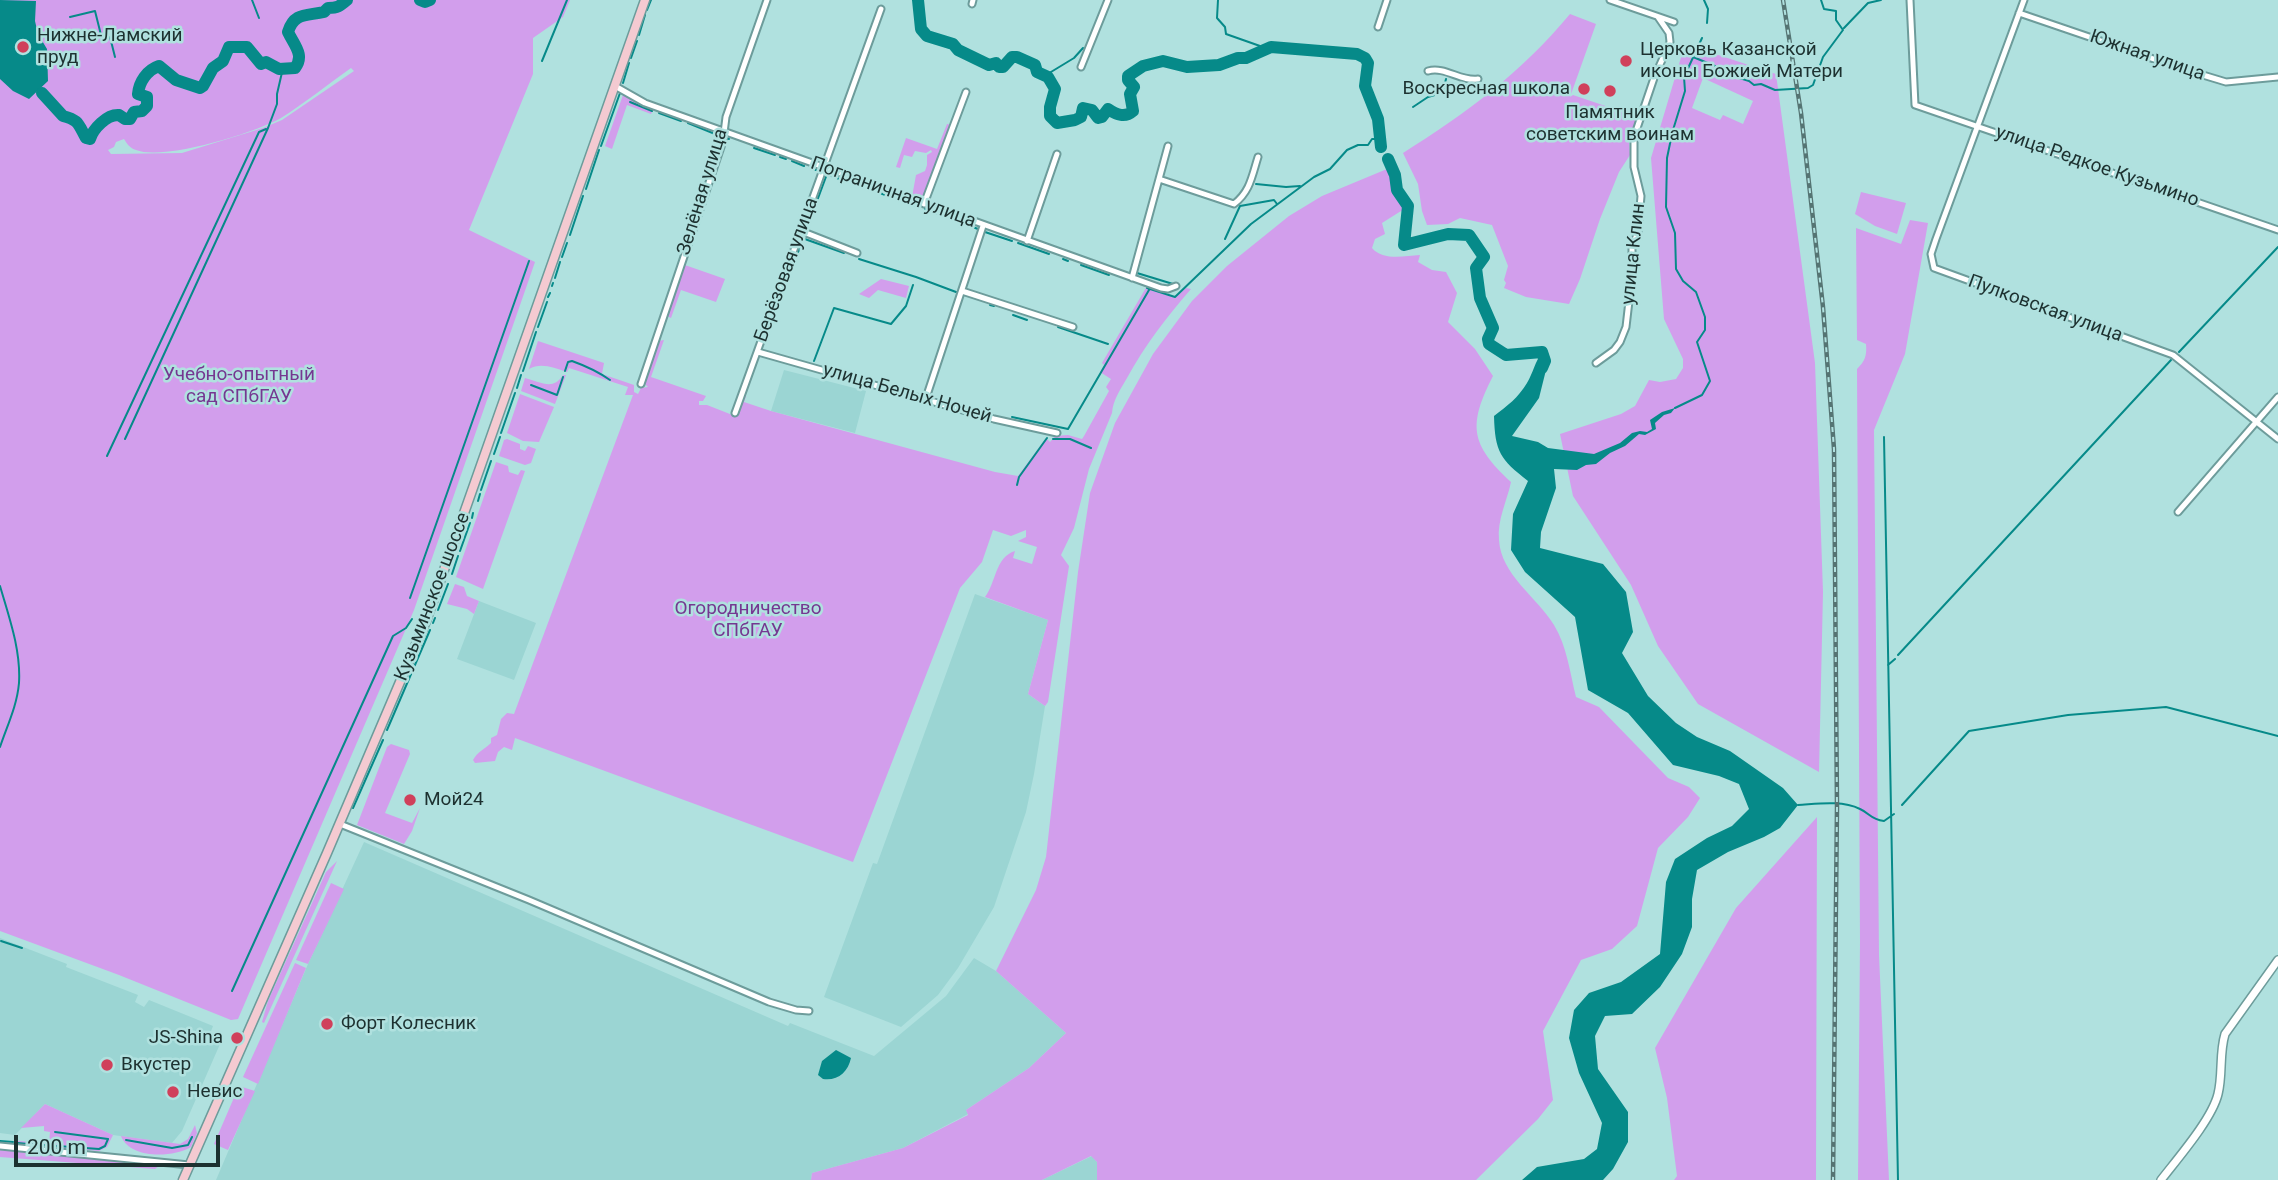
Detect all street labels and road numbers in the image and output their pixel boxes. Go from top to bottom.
street label: Южная улица [2086,26,2208,86]
street label: улица Редкое Кузьмино [1992,121,2202,213]
street label: Зелёная улица [673,126,733,258]
street label: Пограничная улица [807,152,979,234]
street label: Берёзовая улица [750,195,824,345]
street label: улица Клин [1617,202,1651,306]
street label: Пулковская улица [1965,270,2125,348]
street label: улица Белых Ночей [820,359,994,429]
street label: Кузьминское шоссе [390,510,476,684]

